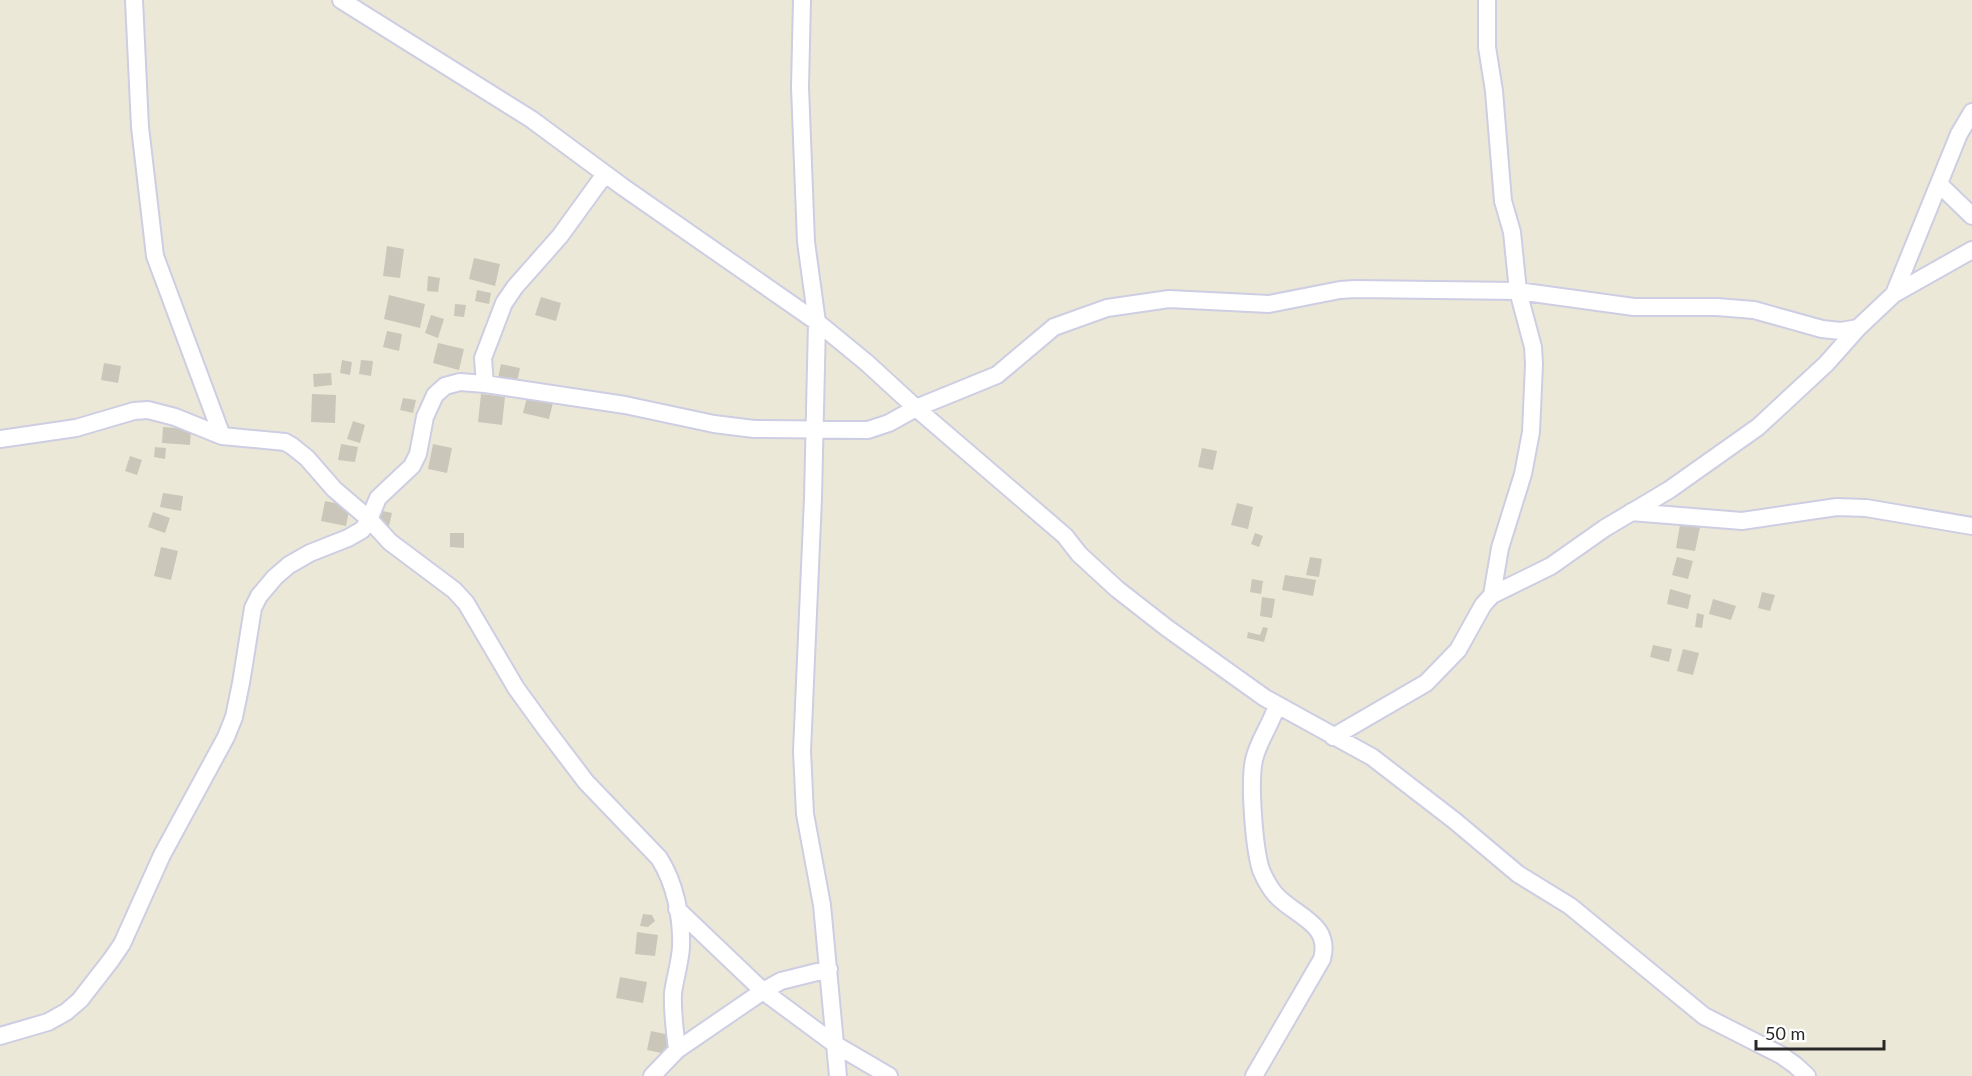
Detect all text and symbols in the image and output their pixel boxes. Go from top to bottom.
scale bar [1756,1013,1884,1051]
text: 50 m [1765,1022,1805,1044]

